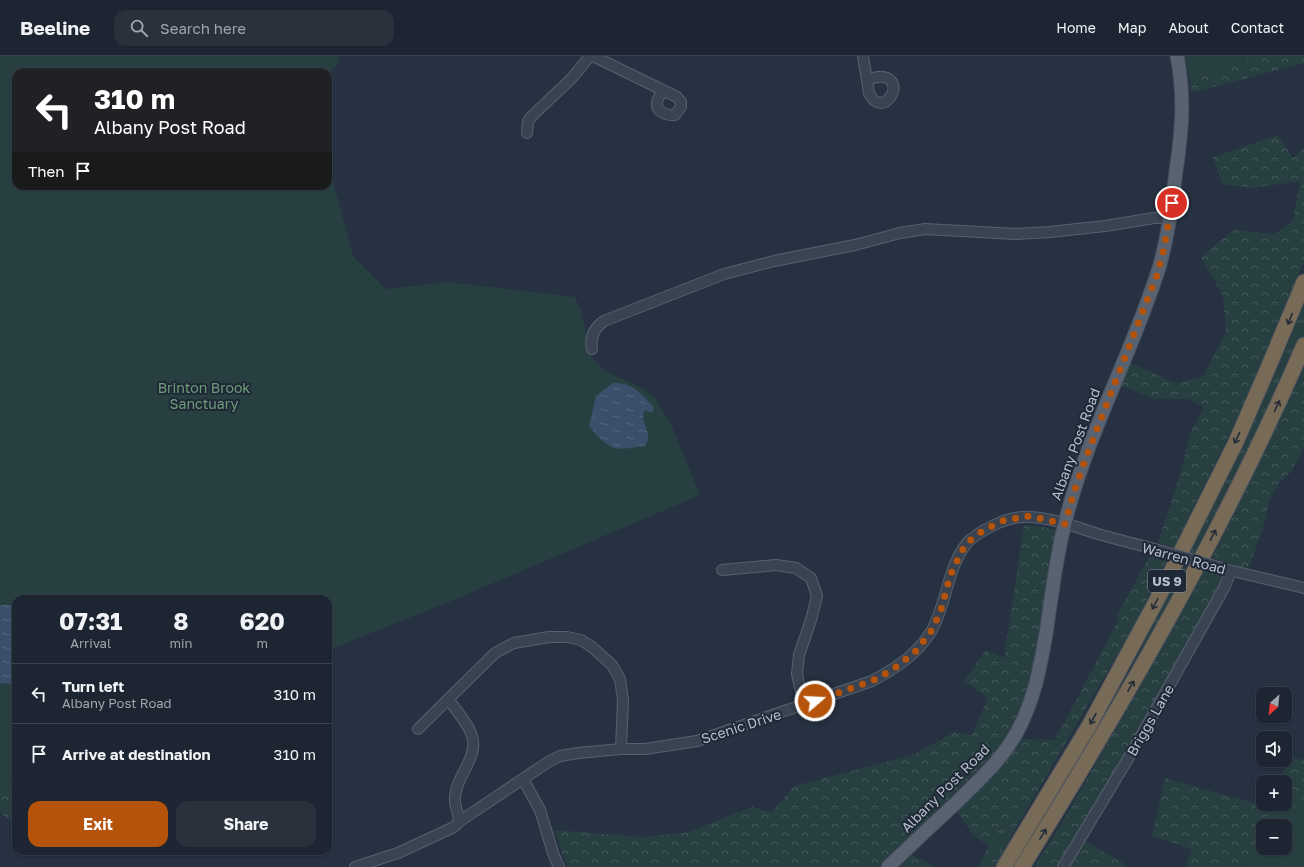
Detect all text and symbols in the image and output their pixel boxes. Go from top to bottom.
search box [114,10,394,46]
text: Beeline [20,16,90,39]
icon: search [128,17,150,39]
text: Search here [160,19,246,37]
text: Home [1056,19,1096,36]
text: Map [1118,19,1146,36]
text: About [1168,19,1209,36]
text: Contact [1231,19,1284,36]
text: 310 m [94,82,175,115]
icon: left [28,84,80,136]
text: Albany Post Road [94,116,246,138]
icon: arrive [72,160,94,182]
text: Then [28,162,64,180]
pin [1155,186,1189,220]
icon: arrive [1161,192,1183,214]
one-way arrow [1285,312,1293,324]
park label: Brinton Brook Sanctuary [158,379,250,412]
street label: Albany Post Road [1047,386,1103,502]
one-way arrow [1274,400,1281,412]
one-way arrow [1233,431,1240,443]
one-way arrow [1210,529,1217,541]
street label: Warren Road [1140,539,1228,577]
road number: US 9 [1148,570,1186,592]
one-way arrow [1151,598,1158,610]
text: 07:31 [59,606,122,635]
text: 8 [173,606,189,635]
text: 620 [239,606,285,635]
text: Arrival [70,635,111,651]
text: min [169,635,192,651]
text: m [256,635,268,651]
text: Turn left [62,677,124,695]
position arrow [794,680,836,722]
one-way arrow [1127,680,1135,692]
street label: Briggs Lane [1123,681,1177,759]
icon: left [28,683,50,705]
text: 310 m [274,685,316,703]
north arrow [1256,687,1292,723]
map controls [1256,687,1292,855]
text: Albany Post Road [62,695,172,711]
street label: Scenic Drive [699,705,783,747]
one-way arrow [1088,712,1096,724]
button: sound [1256,731,1292,767]
street label: Albany Post Road [897,740,993,836]
icon: arrive [28,743,50,765]
text: Arrive at destination [62,745,211,763]
text: 310 m [274,745,316,763]
button: + [1256,775,1292,811]
button: Exit [28,801,168,847]
button: Share [176,801,316,847]
button: − [1256,819,1292,855]
one-way arrow [1039,828,1047,840]

